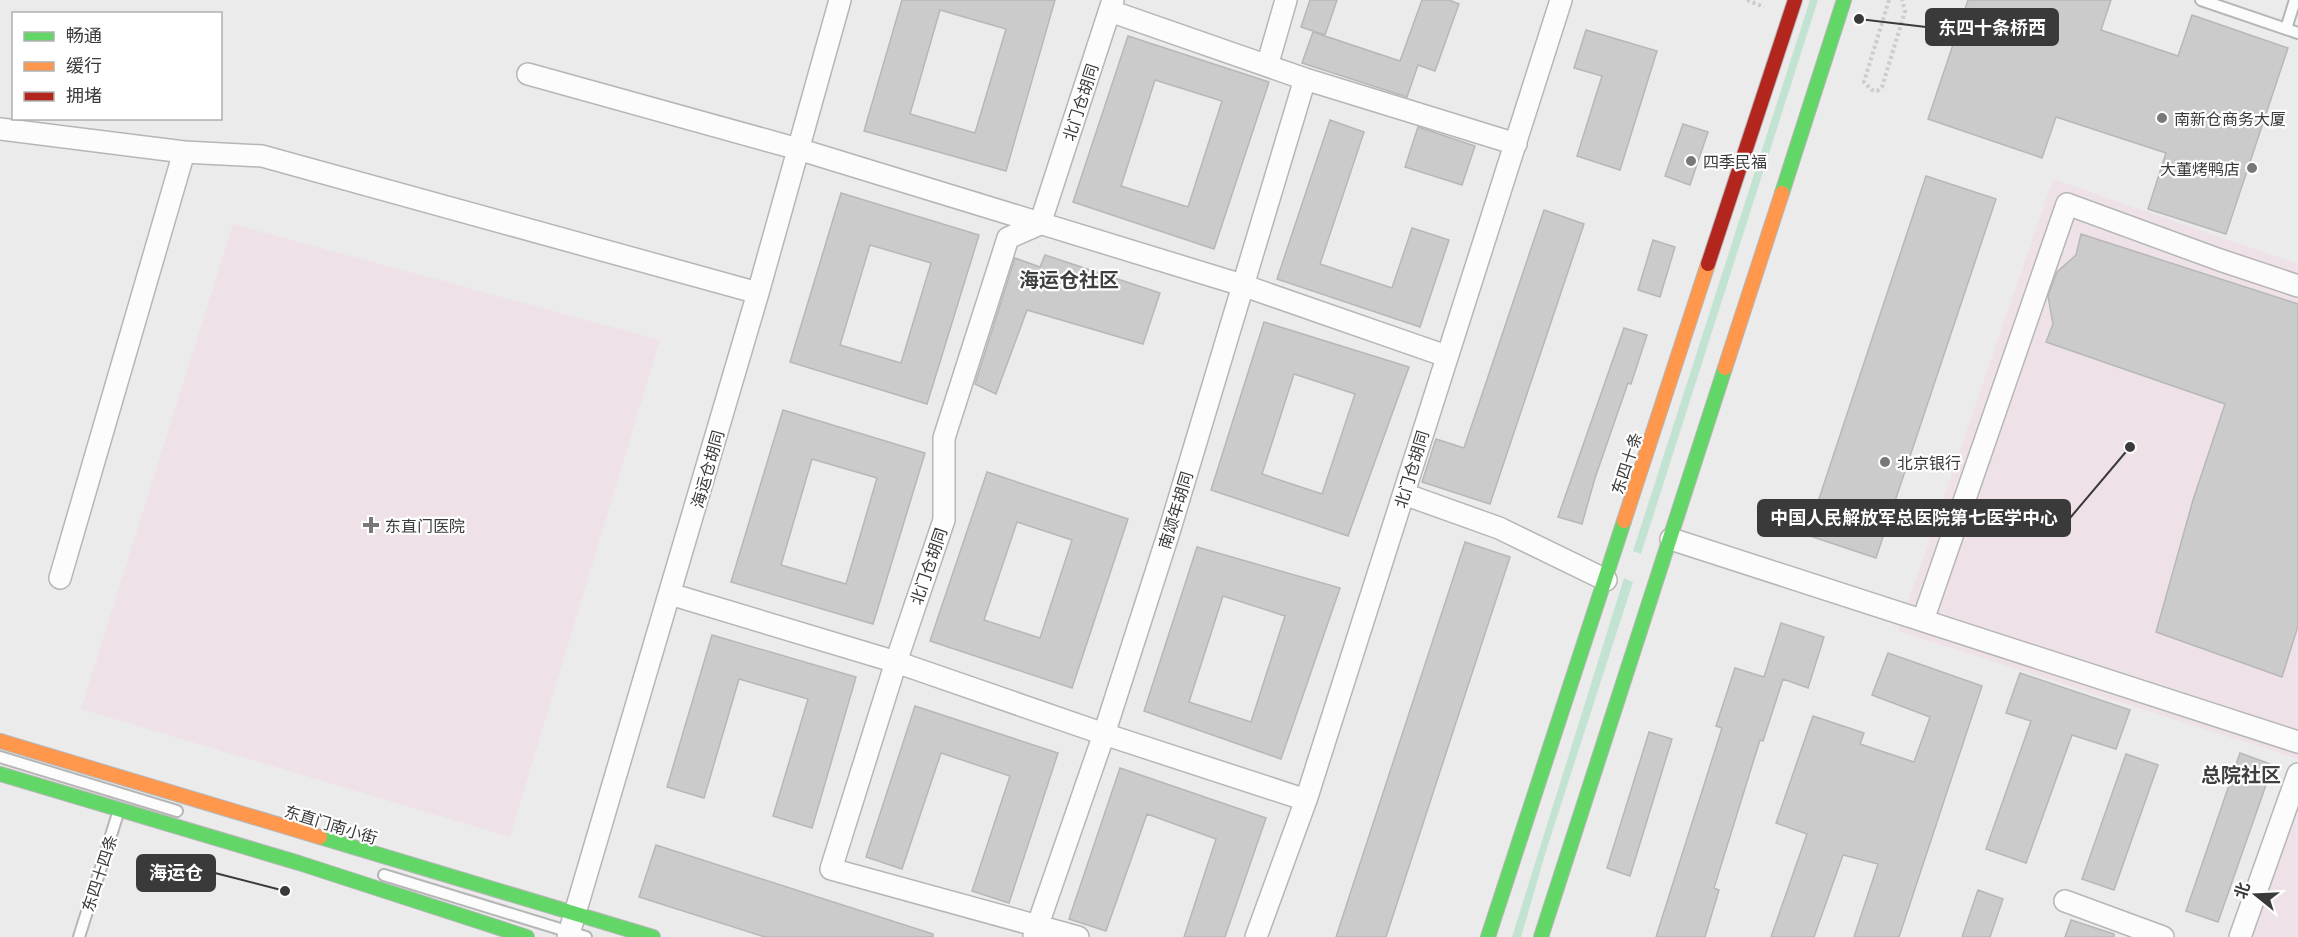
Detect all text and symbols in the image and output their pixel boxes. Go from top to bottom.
callout: 东四十条桥西 [1926,9,2058,45]
legend [12,12,222,120]
text: 东四十条桥西 [1938,16,2046,38]
text: 畅通 [66,24,102,46]
text: 缓行 [66,54,102,76]
street label: 北门仓胡同 [1059,61,1101,143]
text: 拥堵 [66,84,102,106]
place label: 南新仓商务大厦 [2174,109,2286,128]
marker: 南新仓商务大厦 [2155,111,2169,125]
place label: 四季民福 [1703,152,1767,171]
marker: 四季民福 [1684,154,1698,168]
place label: 大董烤鸭店 [2160,159,2240,178]
marker: 大董烤鸭店 [2245,161,2259,175]
district label: 海运仓社区 [1019,267,1119,291]
street label: 海运仓胡同 [687,428,727,510]
street label: 北门仓胡同 [1390,428,1432,510]
street label: 东四十条 [1607,430,1645,496]
place label: 北京银行 [1897,453,1961,472]
marker: 北京银行 [1878,455,1892,469]
street label: 南颂年胡同 [1154,469,1196,551]
callout: 中国人民解放军总医院第七医学中心 [1758,500,2070,536]
text: 中国人民解放军总医院第七医学中心 [1770,506,2058,528]
marker: 东直门医院 [362,516,380,534]
place label: 东直门医院 [385,516,465,535]
street label: 北门仓胡同 [906,525,950,607]
district label: 总院社区 [2201,762,2281,786]
street label: 东直门南小街 [282,801,380,847]
street label: 东四十四条 [78,832,120,914]
callout: 海运仓 [137,855,215,891]
text: 海运仓 [149,861,203,883]
north arrow [2226,865,2286,925]
text: 北 [2230,880,2253,901]

